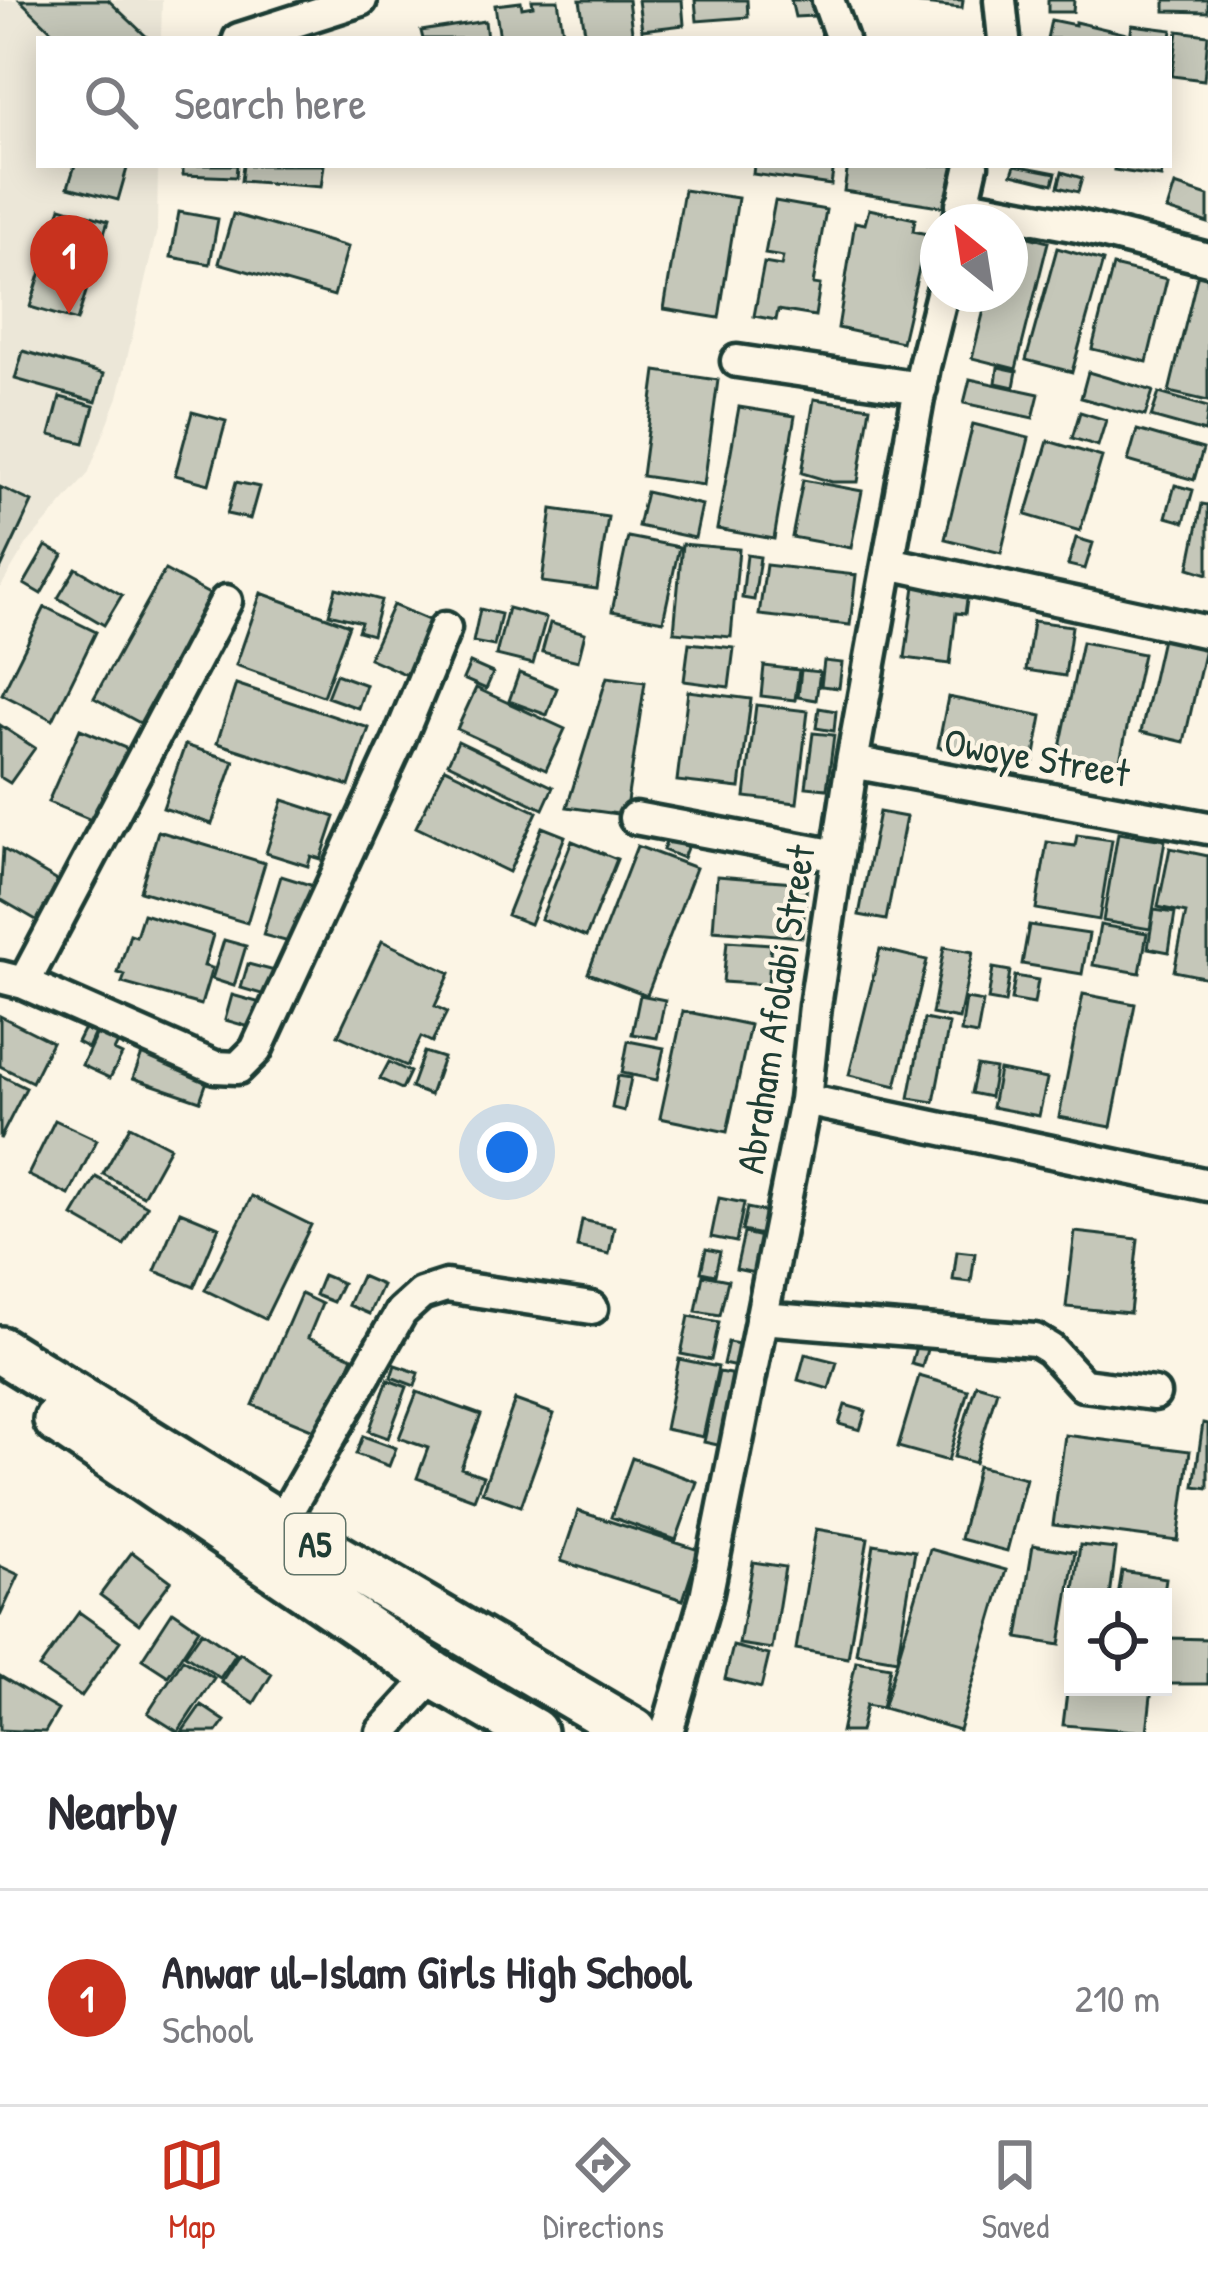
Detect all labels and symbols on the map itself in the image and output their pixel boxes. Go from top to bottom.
north arrow [920,204,1028,312]
pin: 1 [30,215,108,314]
street label: Owoye Street [940,714,1134,799]
street label: Abraham Afolabi Street [722,840,827,1177]
your location [477,1122,537,1182]
road number: A5 [285,1514,345,1574]

